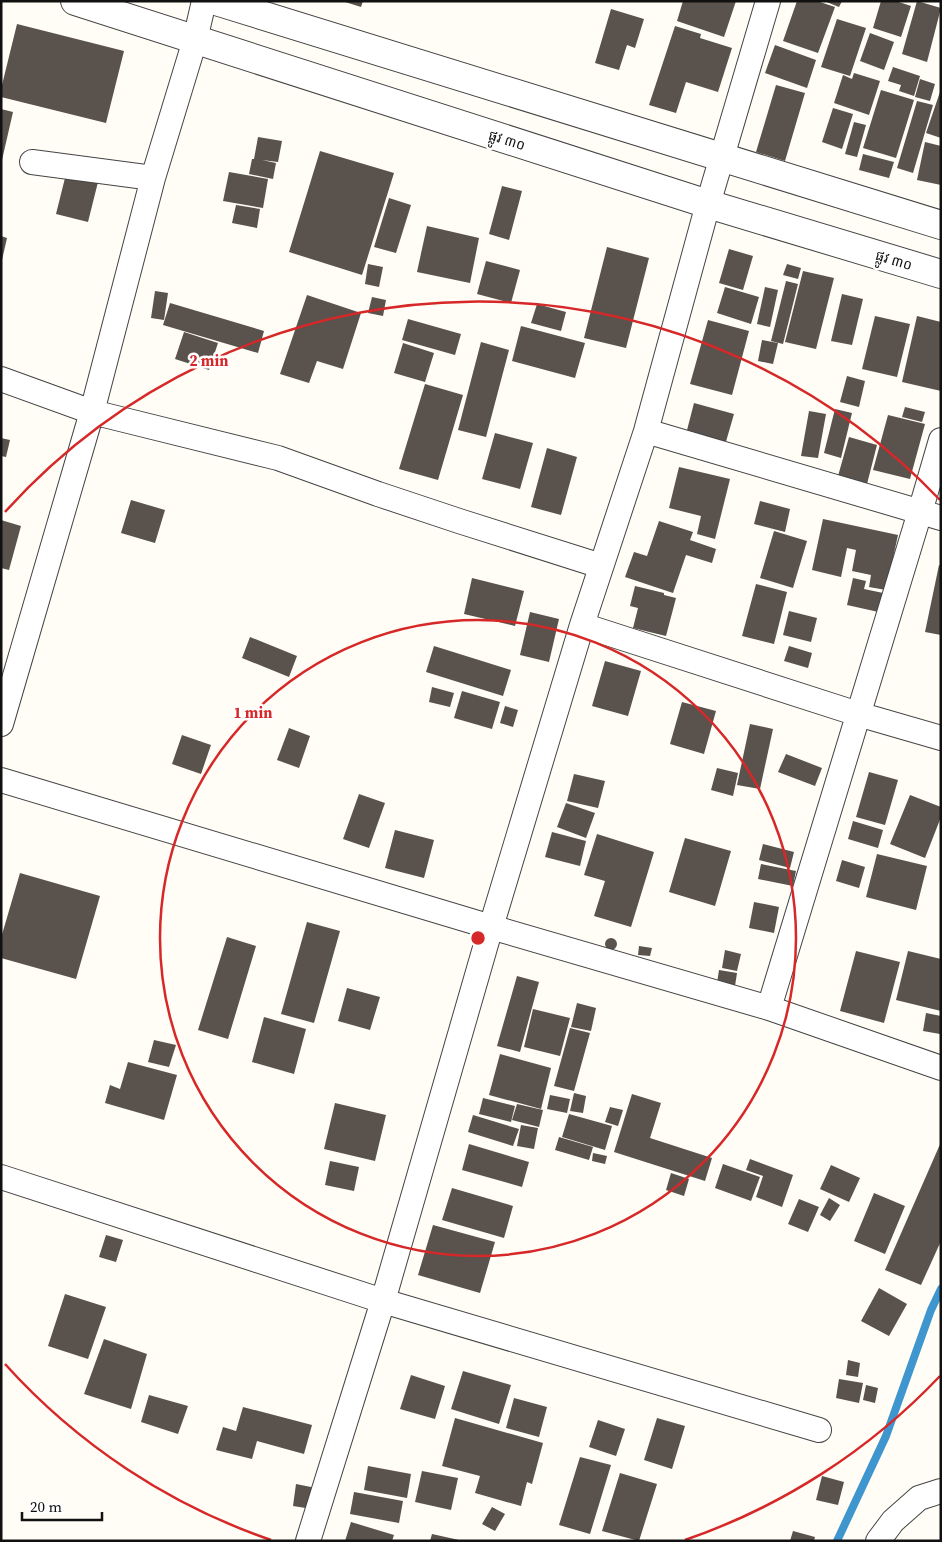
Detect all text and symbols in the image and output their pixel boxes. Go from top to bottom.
street label: ផ្លូវ ៣០ [485,125,528,157]
street label: ផ្លូវ ៣០ [872,245,915,277]
text: 2 min [190,350,228,371]
text: 1 min [234,702,272,723]
centre of rings [469,929,487,947]
scale bar [22,1490,102,1522]
text: 20 m [30,1496,62,1517]

